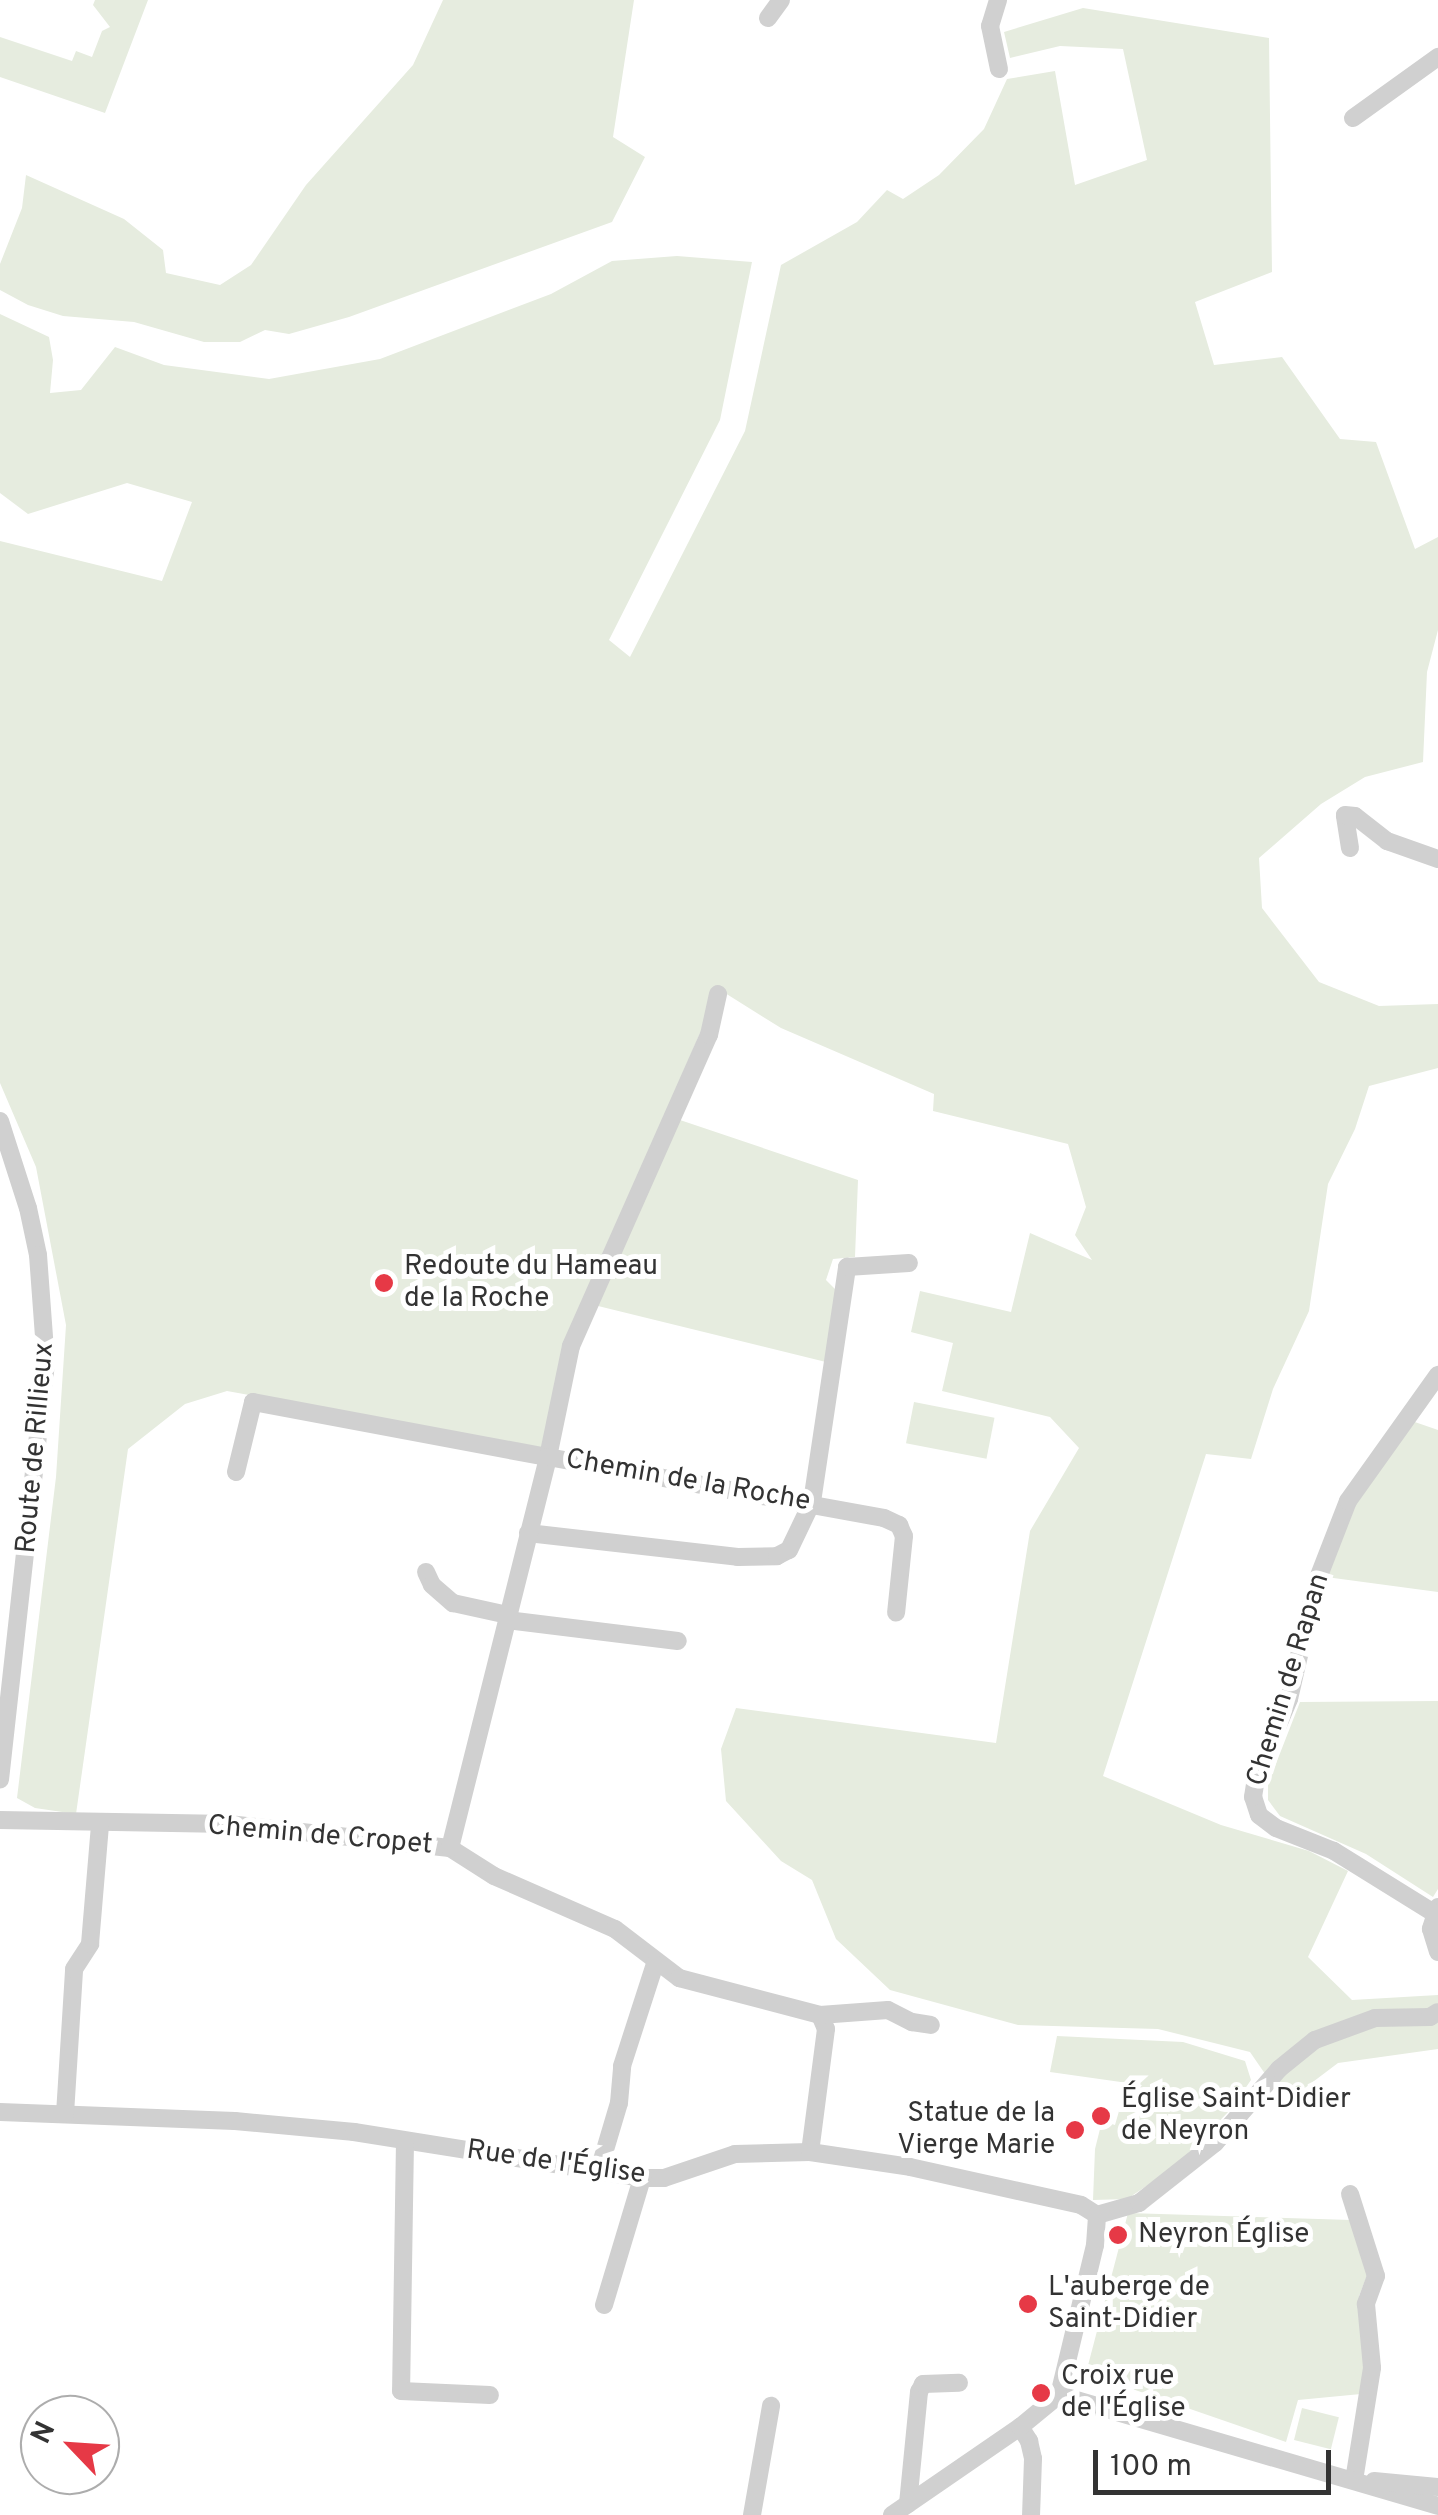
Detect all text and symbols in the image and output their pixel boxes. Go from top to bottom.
place label: Redoute du Hameau de la Roche [404,1250,658,1316]
marker: Redoute du Hameau de la Roche [373,1272,395,1294]
street label: Route de Rillieux [10,1341,62,1555]
street label: Chemin de la Roche [563,1443,813,1519]
street label: Chemin de Rapan [1241,1570,1337,1790]
street label: Chemin de Cropet [206,1809,434,1863]
place label: Église Saint-Didier de Neyron [1121,2083,1351,2149]
place label: Statue de la Vierge Marie [897,2097,1055,2163]
marker: Église Saint-Didier de Neyron [1090,2105,1112,2127]
marker: Statue de la Vierge Marie [1064,2119,1086,2141]
street label: Rue de l'Église [464,2134,648,2192]
place label: Neyron Église [1138,2218,1309,2252]
marker: Neyron Église [1107,2224,1129,2246]
place label: L'auberge de Saint-Didier [1048,2271,1210,2337]
marker: L'auberge de Saint-Didier [1017,2293,1039,2315]
place label: Croix rue de l'Église [1061,2360,1186,2426]
marker: Croix rue de l'Église [1030,2382,1052,2404]
north arrow [20,2395,120,2495]
text: N [24,2416,65,2450]
scale bar [1098,2430,1336,2492]
text: 100 m [1110,2449,1192,2486]

